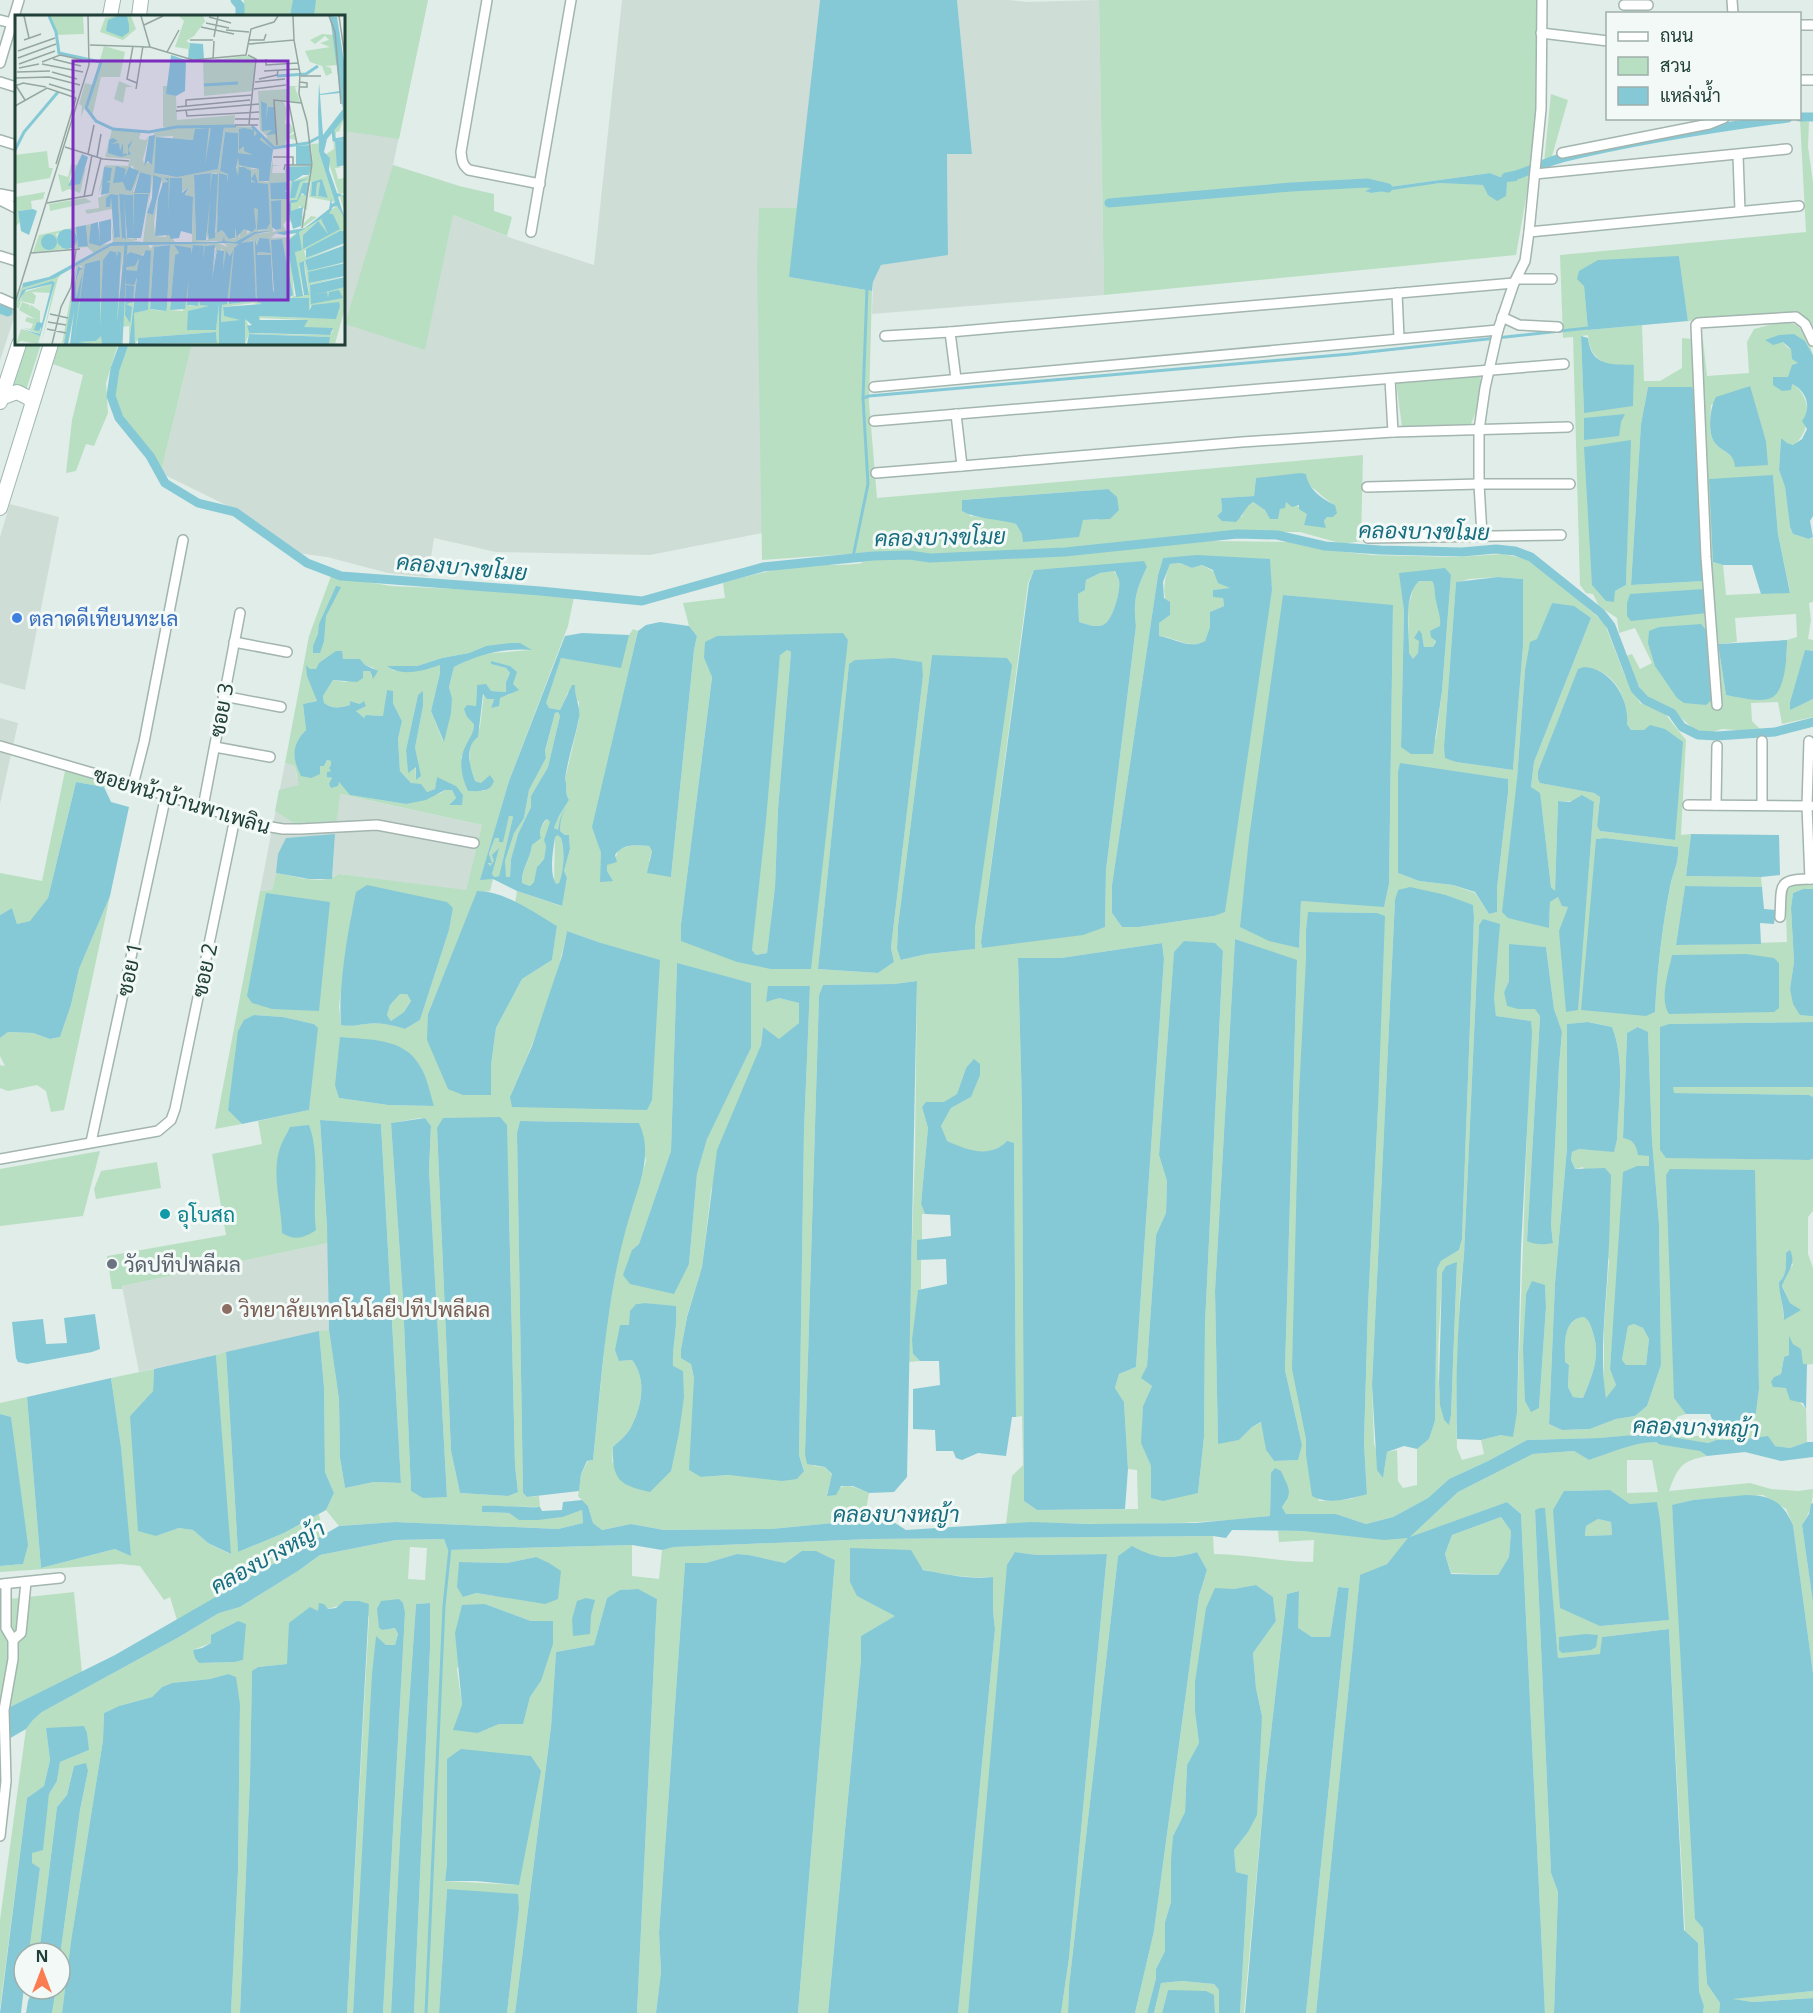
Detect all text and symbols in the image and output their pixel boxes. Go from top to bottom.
legend [1606,12,1801,120]
inset map [15,15,345,345]
text: ถนน [1660,23,1693,47]
text: สวน [1660,53,1691,77]
text: แหล่งน้ำ [1660,80,1721,107]
water label: คลองบางขโมย [1358,514,1490,546]
water label: คลองบางขโมย [874,520,1006,552]
water label: คลองบางขโมย [395,545,529,587]
place label: ตลาดดีเทียนทะเล [29,604,178,632]
marker: ตลาดดีเทียนทะเล [10,611,24,625]
street label: ซอย 3 [202,681,240,739]
street label: ซอยหน้าบ้านพาเพลิน [90,760,274,840]
street label: ซอย 1 [110,939,148,999]
street label: ซอย 2 [185,940,223,1000]
place label: อุโบสถ [177,1200,235,1229]
marker: อุโบสถ [158,1207,172,1221]
place label: วัดปทีปพลีผล [124,1250,241,1278]
marker: วัดปทีปพลีผล [105,1257,119,1271]
place label: วิทยาลัยเทคโนโลยีปทีปพลีผล [239,1295,490,1323]
marker: วิทยาลัยเทคโนโลยีปทีปพลีผล [220,1302,234,1316]
water label: คลองบางหญ้า [1632,1409,1760,1443]
water label: คลองบางหญ้า [833,1498,959,1528]
water label: คลองบางหญ้า [204,1512,330,1600]
north arrow [12,1941,72,2001]
text: N [35,1945,49,1967]

